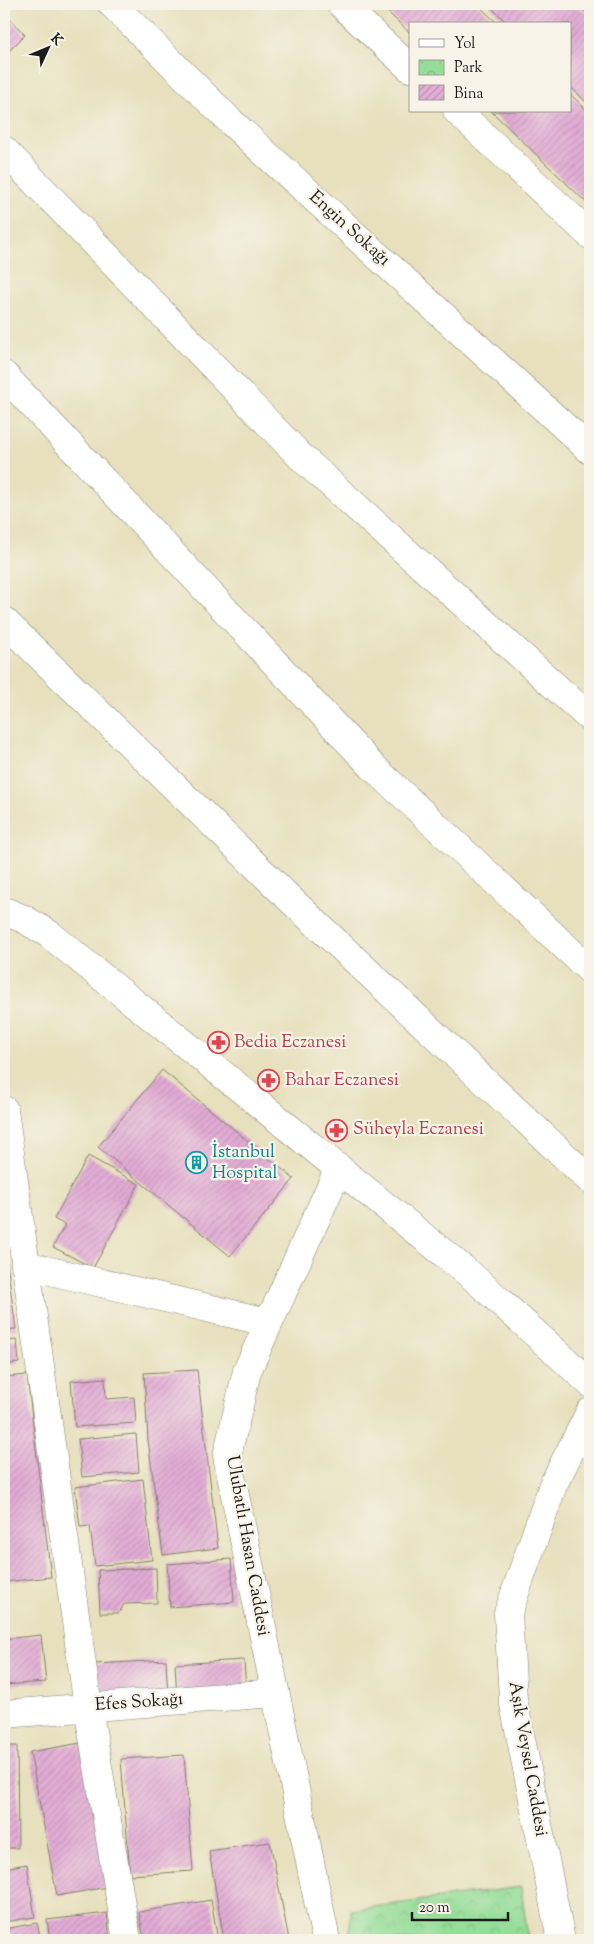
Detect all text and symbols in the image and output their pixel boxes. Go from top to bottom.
north arrow [22,22,72,72]
legend [409,22,572,112]
text: K [45,30,67,52]
text: Yol [454,34,476,55]
text: Park [454,58,483,79]
text: Bina [454,84,484,105]
street label: Engin Sokağı [302,185,396,273]
place label: Bedia Eczanesi [234,1030,346,1056]
pharmacy icon: Bedia Eczanesi [206,1031,230,1055]
place label: Bahar Eczanesi [285,1068,399,1094]
pharmacy icon: Bahar Eczanesi [257,1069,281,1093]
place label: Süheyla Eczanesi [353,1117,484,1143]
pharmacy icon: Süheyla Eczanesi [325,1118,349,1142]
place label: İstanbul Hospital [212,1140,278,1187]
building icon: İstanbul Hospital [184,1151,208,1175]
street label: Ulubatlı Hasan Caddesi [218,1454,276,1638]
street label: Aşık Veysel Caddesi [501,1679,553,1839]
street label: Efes Sokağı [94,1687,184,1719]
scale bar [412,1889,508,1921]
text: 20 m [419,1898,450,1919]

